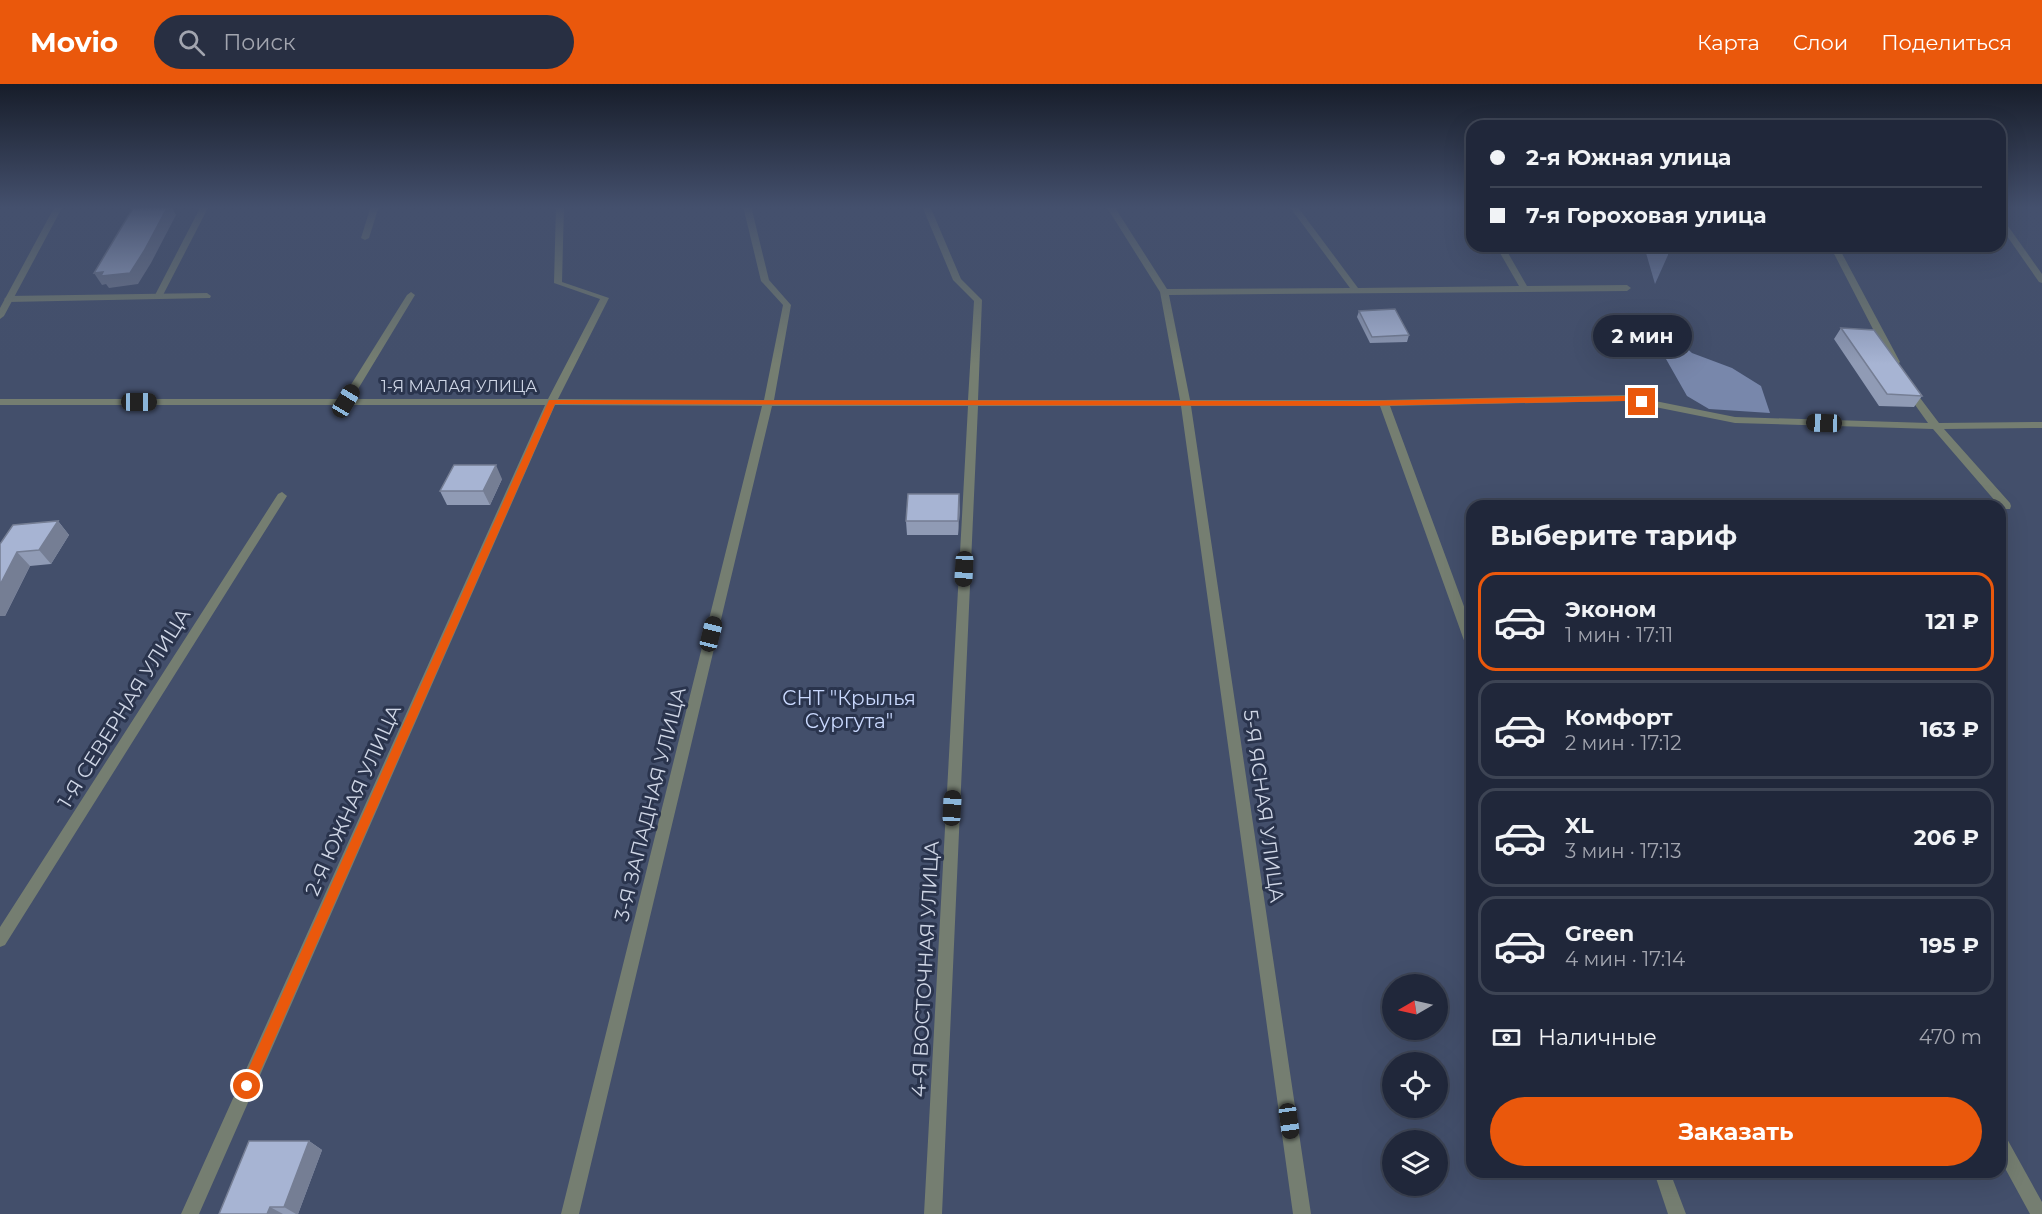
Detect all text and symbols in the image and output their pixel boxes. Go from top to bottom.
search box [154,15,574,69]
text: Movio [30,25,118,59]
icon: search [175,26,208,59]
text: Поиск [223,29,296,56]
text: Карта [1697,30,1760,55]
text: Слои [1793,30,1848,55]
text: Поделиться [1881,30,2012,55]
text: 2-я Южная улица [1526,144,1731,171]
text: 7-я Гороховая улица [1526,202,1767,229]
callout: 2 мин [1592,315,1692,357]
text: 2 мин [1612,324,1673,348]
street label: 1-Я МАЛАЯ УЛИЦА [381,377,537,396]
car [329,381,363,421]
route end [1628,388,1655,415]
car [121,393,157,411]
car [1806,413,1842,433]
text: Выберите тариф [1490,519,1737,552]
car [954,551,974,587]
icon: car [1493,595,1547,649]
text: Эконом [1565,596,1656,623]
street label: 1-Я СЕВЕРНАЯ УЛИЦА [53,603,196,812]
text: 121 ₽ [1925,608,1979,635]
car [698,614,724,654]
text: 1 мин · 17:11 [1565,623,1673,647]
street label: 3-Я ЗАПАДНАЯ УЛИЦА [609,684,691,923]
park label: CНТ "Крылья Сургута" [782,686,916,733]
street label: 2-Я ЮЖНАЯ УЛИЦА [300,701,406,899]
icon: car [1493,703,1547,757]
text: Комфорт [1565,704,1673,731]
street label: 5-Я ЯСНАЯ УЛИЦА [1239,708,1289,904]
text: 163 ₽ [1920,716,1979,743]
text: 2 мин · 17:12 [1565,731,1682,755]
car [942,790,962,826]
icon: car [1493,811,1547,865]
text: XL [1565,812,1594,839]
text: 206 ₽ [1914,824,1979,851]
text: 3 мин · 17:13 [1565,839,1681,863]
street label: 4-Я ВОСТОЧНАЯ УЛИЦА [906,840,944,1098]
icon: car [1493,919,1547,973]
text: Green [1565,920,1634,947]
text: 195 ₽ [1920,932,1979,959]
text: 4 мин · 17:14 [1565,947,1685,971]
north arrow [1382,974,1448,1040]
map controls [1382,974,1448,1196]
icon: cash [1490,1021,1523,1054]
text: Наличные [1538,1024,1657,1051]
text: 470 m [1919,1025,1982,1049]
button: locate [1382,1052,1448,1118]
route start [233,1072,260,1099]
button: Заказать [1490,1097,1982,1166]
car [1278,1102,1300,1140]
button: layers [1382,1130,1448,1196]

